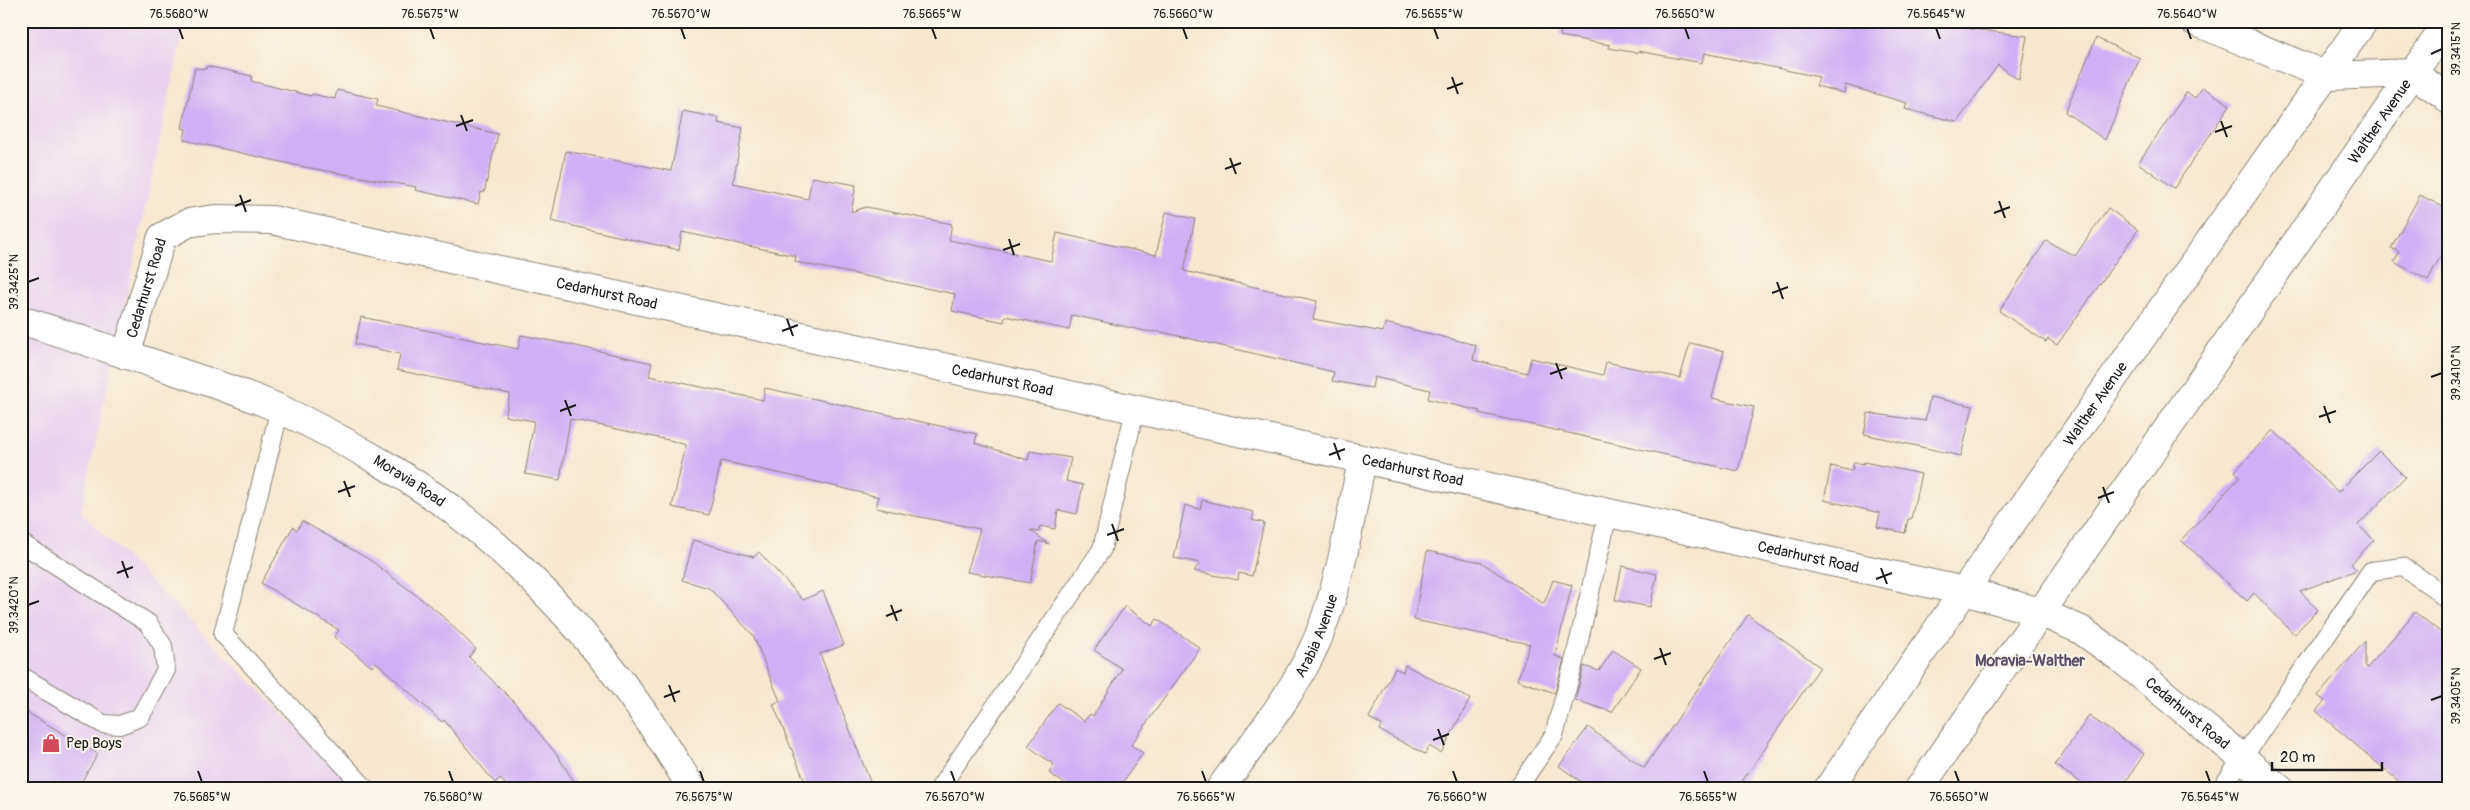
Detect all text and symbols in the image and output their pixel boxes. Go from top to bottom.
text: 76.5680°W [149,7,209,22]
text: 76.5675°W [401,7,459,22]
text: 76.5670°W [651,7,711,22]
text: 76.5665°W [903,7,961,22]
text: 76.5660°W [1153,7,1213,22]
text: 76.5655°W [1405,7,1463,22]
text: 76.5650°W [1655,7,1715,22]
text: 76.5645°W [1907,7,1965,22]
text: 76.5640°W [2157,7,2217,22]
text: 39.3415°N [2449,22,2464,76]
street label: Walther Avenue [2344,75,2416,168]
street label: Cedarhurst Road [123,236,171,340]
text: 39.3425°N [7,254,22,310]
street label: Cedarhurst Road [554,274,659,314]
text: 39.3410°N [2449,345,2464,401]
street label: Walther Avenue [2060,358,2132,450]
street label: Cedarhurst Road [950,360,1055,401]
street label: Cedarhurst Road [1360,450,1465,491]
street label: Moravia Road [370,451,449,512]
street label: Cedarhurst Road [1756,537,1861,578]
text: 39.3420°N [7,576,22,634]
street label: Arabia Avenue [1291,592,1343,681]
district label: Moravia-Walther [1975,651,2085,671]
text: 39.3405°N [2449,667,2464,725]
street label: Cedarhurst Road [2141,674,2233,754]
shop icon: Pep Boys [40,732,62,754]
place label: Pep Boys [66,734,122,753]
scale bar [2272,740,2382,772]
text: 20 m [2280,748,2315,767]
text: 76.5685°W [173,790,231,805]
text: 76.5680°W [423,790,483,805]
text: 76.5675°W [675,790,733,805]
text: 76.5670°W [925,790,985,805]
text: 76.5665°W [1177,790,1235,805]
text: 76.5660°W [1427,790,1487,805]
text: 76.5655°W [1679,790,1737,805]
text: 76.5650°W [1929,790,1989,805]
text: 76.5645°W [2181,790,2239,805]

